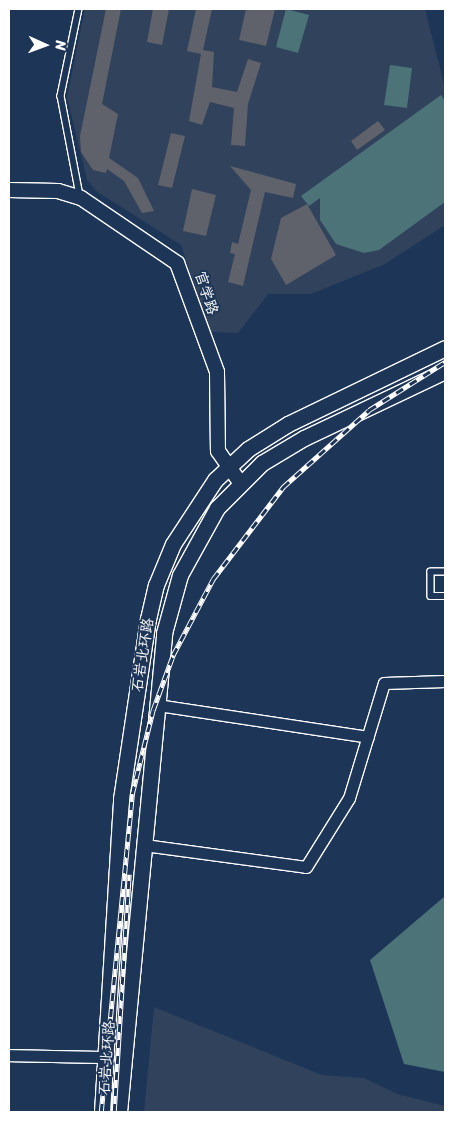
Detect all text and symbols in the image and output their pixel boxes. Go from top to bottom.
north arrow [20,20,70,70]
text: N [48,40,73,51]
street label: 官学路 [190,269,222,317]
street label: 石岩北环路 [128,617,158,693]
street label: 石岩北环路 [95,1020,119,1096]

